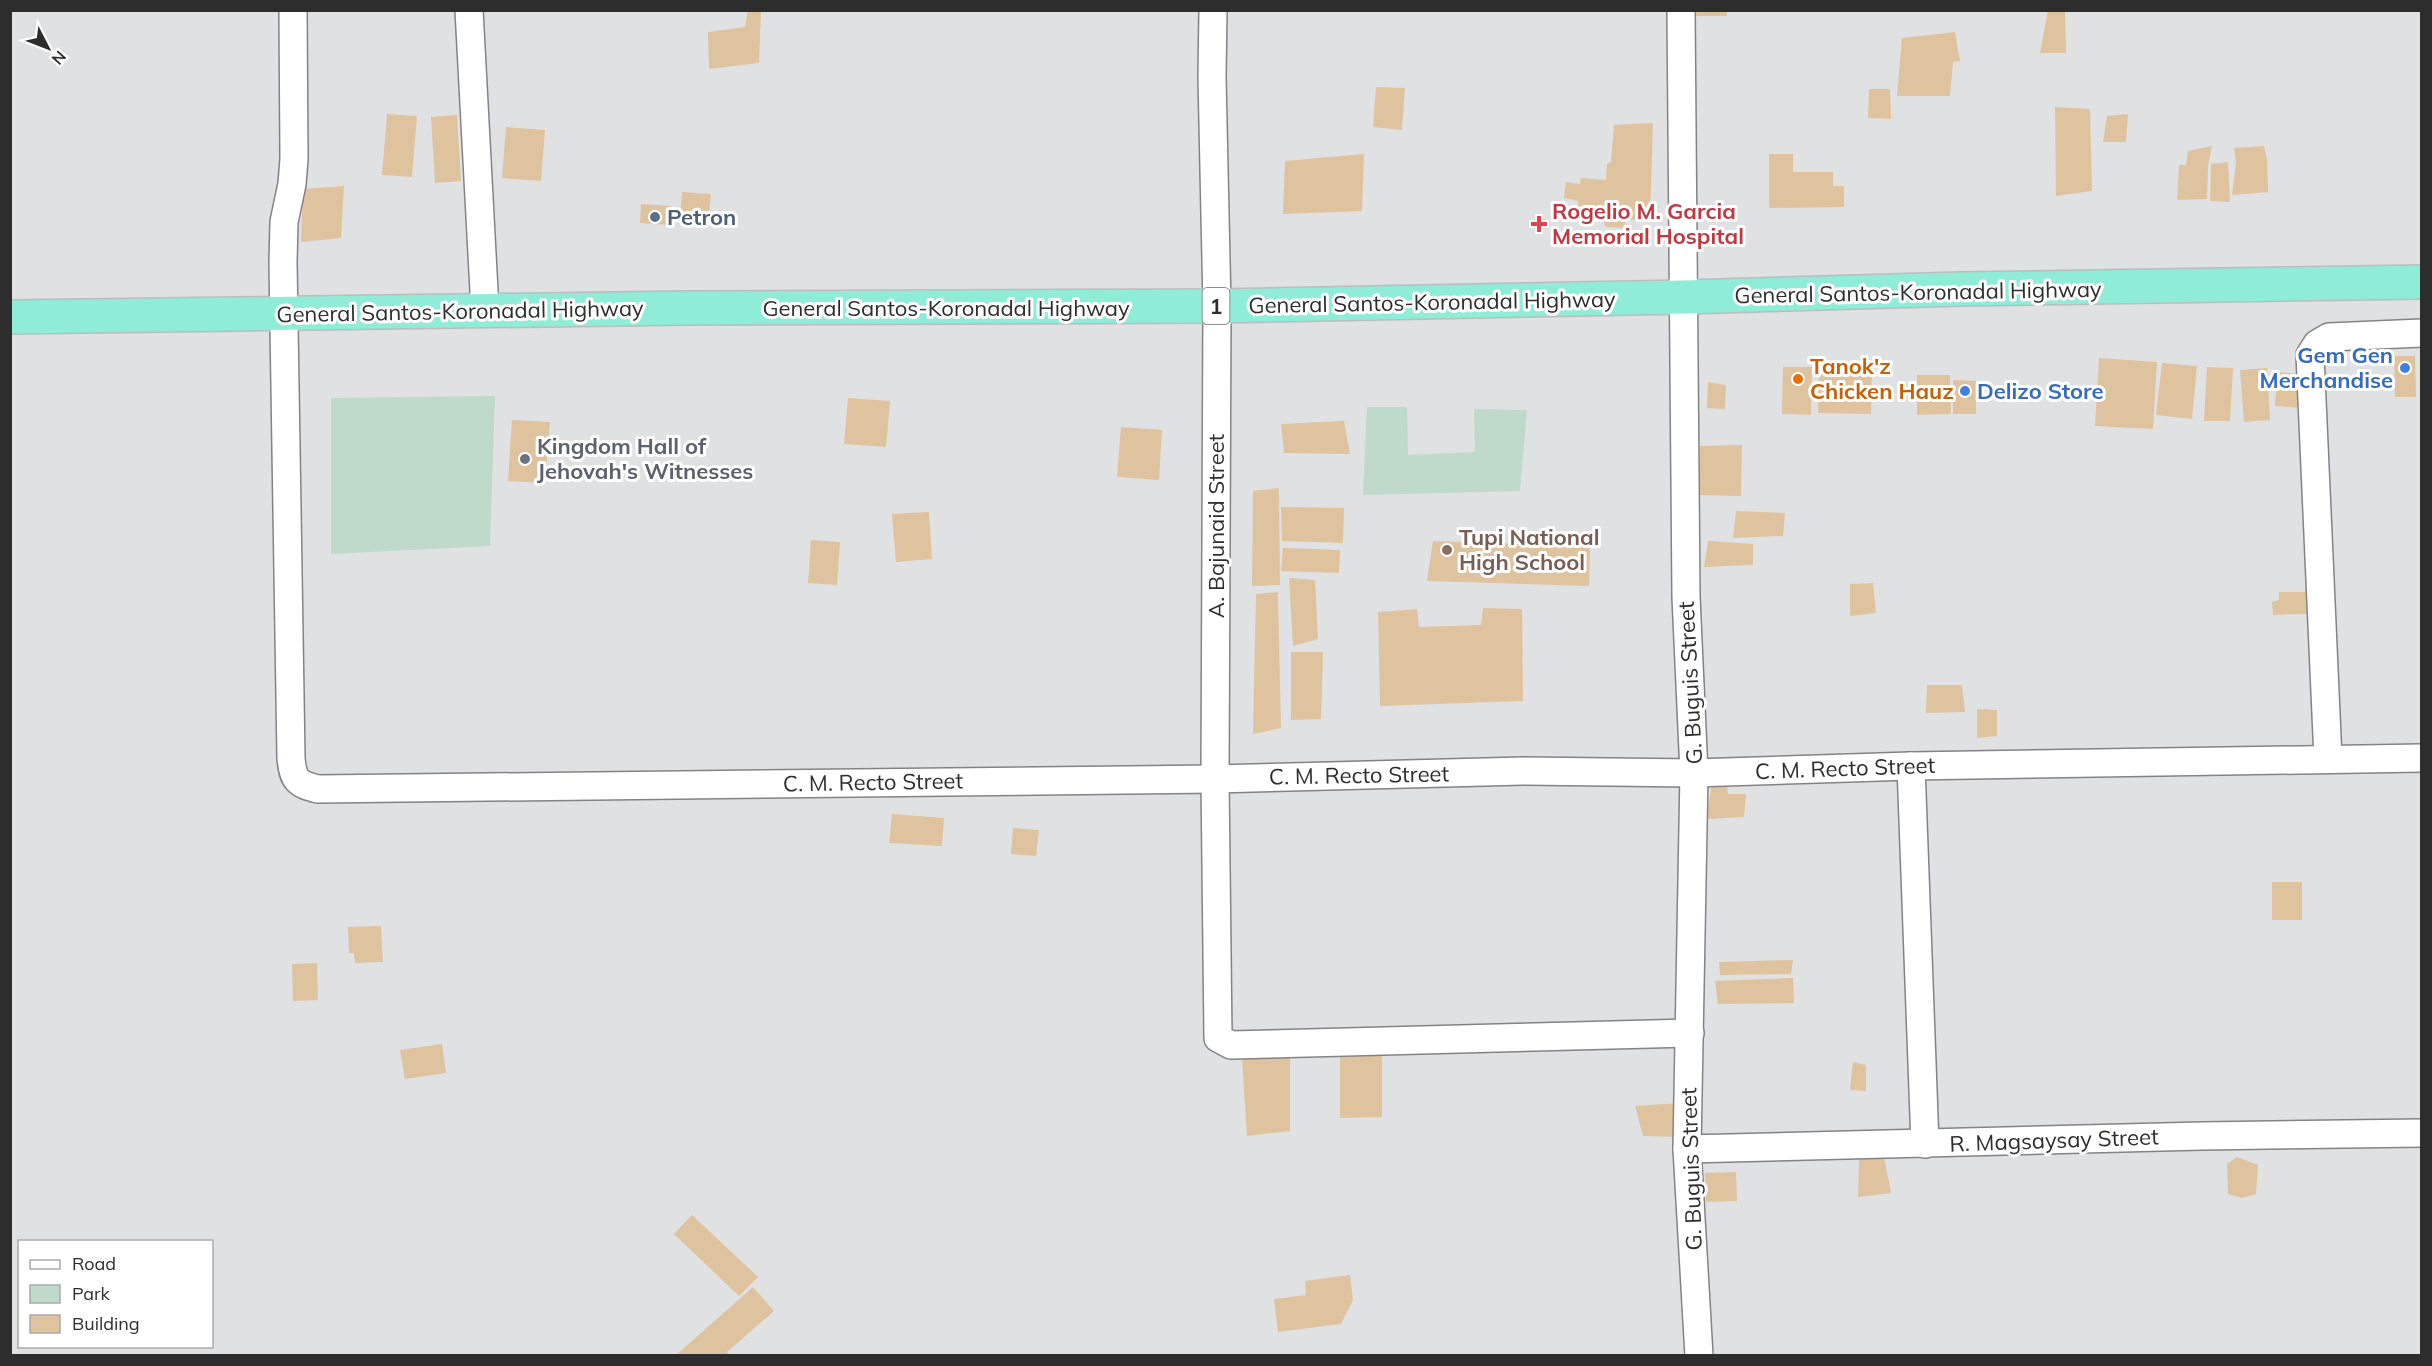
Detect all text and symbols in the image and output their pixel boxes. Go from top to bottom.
north arrow [18,18,78,78]
text: N [48,47,71,69]
place label: Rogelio M. Garcia Memorial Hospital [1552,197,1744,250]
place label: Petron [667,203,736,231]
marker: Petron [648,210,662,224]
marker: Rogelio M. Garcia Memorial Hospital [1530,215,1548,233]
street label: General Santos-Koronadal Highway [1734,275,2102,309]
street label: General Santos-Koronadal Highway [1248,285,1616,319]
road number: 1 [1202,288,1230,324]
street label: General Santos-Koronadal Highway [276,294,644,328]
street label: General Santos-Koronadal Highway [762,294,1130,322]
place label: Gem Gen Merchandise [2260,341,2393,394]
place label: Tanok'z Chicken Hauz [1810,352,1954,405]
marker: Gem Gen Merchandise [2398,361,2412,375]
marker: Tanok'z Chicken Hauz [1791,372,1805,386]
place label: Delizo Store [1977,377,2104,405]
marker: Delizo Store [1958,384,1972,398]
place label: Kingdom Hall of Jehovah's Witnesses [537,432,753,485]
street label: A. Bajunaid Street [1202,433,1230,618]
marker: Kingdom Hall of Jehovah's Witnesses [518,452,532,466]
place label: Tupi National High School [1459,523,1600,576]
marker: Tupi National High School [1440,543,1454,557]
street label: G. Buguis Street [1672,600,1708,765]
street label: C. M. Recto Street [1754,751,1936,785]
street label: C. M. Recto Street [1269,759,1450,791]
street label: C. M. Recto Street [783,766,964,798]
street label: G. Buguis Street [1674,1087,1708,1251]
street label: R. Magsaysay Street [1949,1122,2159,1158]
legend [18,1240,213,1348]
text: Road [72,1252,116,1275]
text: Park [72,1282,111,1305]
text: Building [72,1312,140,1335]

